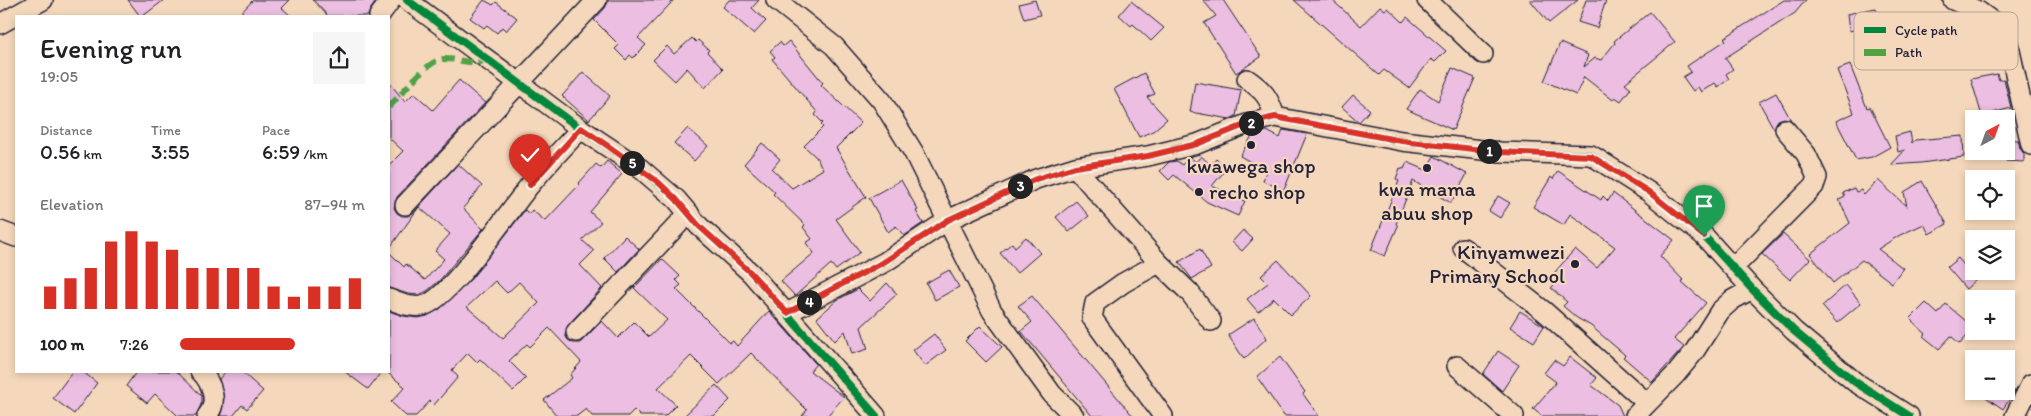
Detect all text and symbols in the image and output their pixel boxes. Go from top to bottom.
legend [1854,12,2018,70]
text: Cycle path [1895,22,1958,39]
text: Evening run [40,31,182,65]
button: share [313,32,365,84]
text: Path [1895,44,1922,61]
text: 19:05 [40,67,78,86]
pin: 2 [1238,110,1264,136]
north arrow [1965,110,2015,160]
map controls [1965,110,2015,400]
text: 2 [1248,115,1255,132]
text: Distance [40,122,92,139]
text: Time [151,122,181,139]
text: Pace [262,122,290,139]
pin [509,134,551,185]
pin: 1 [1476,138,1502,164]
text: 0.56 [40,139,80,164]
text: 3:55 [151,139,190,164]
text: 6:59 [262,139,300,164]
marker: kwawega shop [1245,139,1257,151]
icon: check [516,141,544,169]
text: 1 [1486,143,1493,160]
text: km [80,146,102,163]
text: /km [300,146,328,163]
pin: 5 [620,150,644,176]
place label: kwawega shop [1186,153,1316,178]
text: 5 [629,155,636,172]
marker: kwa mama abuu shop [1421,162,1433,174]
button: locate [1965,170,2015,220]
pin: 3 [1008,174,1032,198]
place label: kwa mama abuu shop [1378,176,1476,225]
text: 3 [1017,178,1024,195]
place label: recho shop [1209,179,1305,204]
pin [1683,185,1725,236]
marker: recho shop [1193,186,1205,198]
icon: arrive [1690,192,1718,220]
text: Elevation [40,195,104,214]
text: 87–94 m [304,195,365,214]
button: layers [1965,230,2015,280]
place label: Kinyamwezi Primary School [1429,239,1565,288]
marker: Kinyamwezi Primary School [1569,258,1581,270]
pin: 4 [796,290,822,314]
button: + [1965,290,2015,340]
text: 4 [805,294,814,311]
text: 100 m [40,335,84,354]
text: 7:26 [120,335,149,354]
button: − [1965,350,2015,400]

